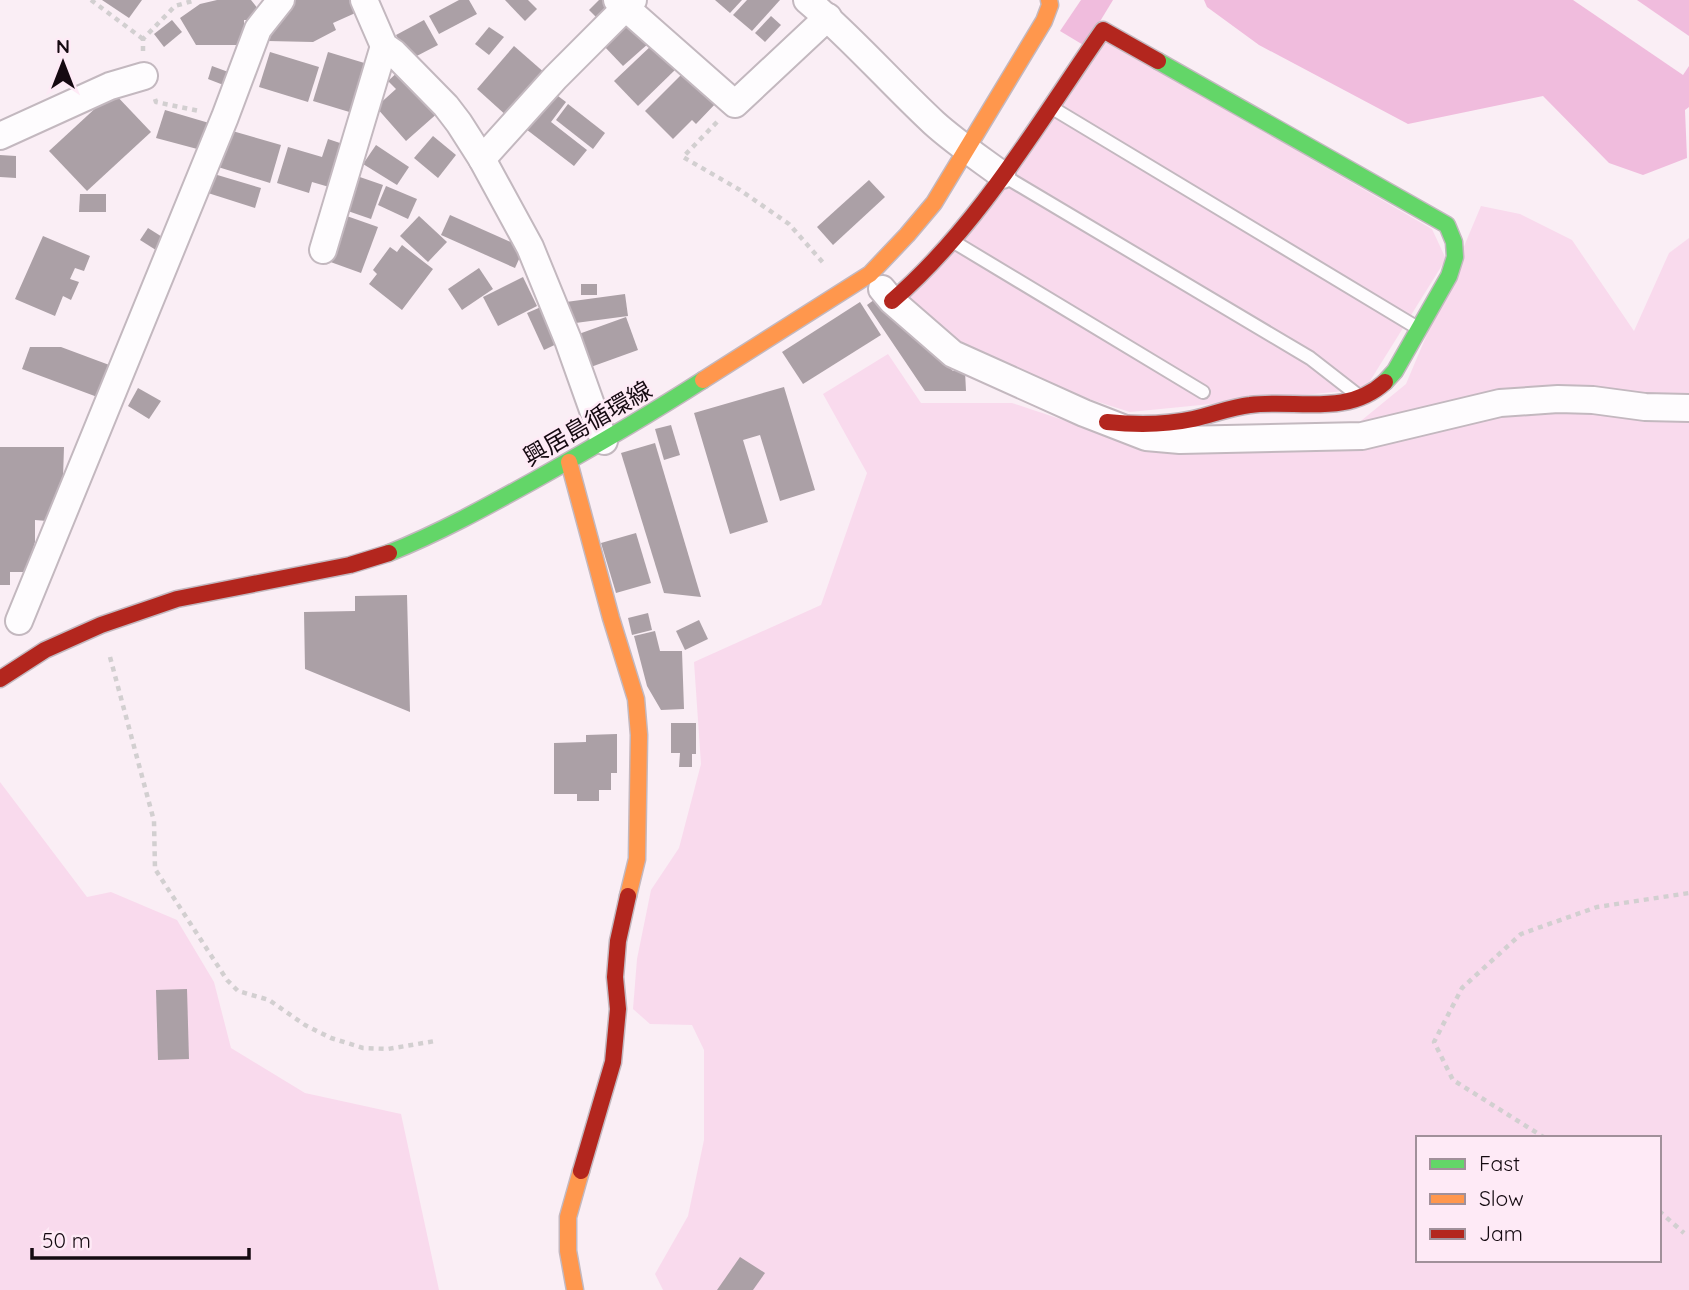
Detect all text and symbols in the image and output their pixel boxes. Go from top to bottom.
north arrow [28,28,98,98]
text: N [56,34,70,58]
street label: 興居島循環線 [517,374,657,472]
legend [1416,1136,1661,1262]
text: Fast [1479,1150,1520,1176]
text: Slow [1479,1185,1524,1211]
scale bar [32,1216,248,1260]
text: Jam [1479,1220,1523,1246]
text: 50 m [42,1227,91,1253]

